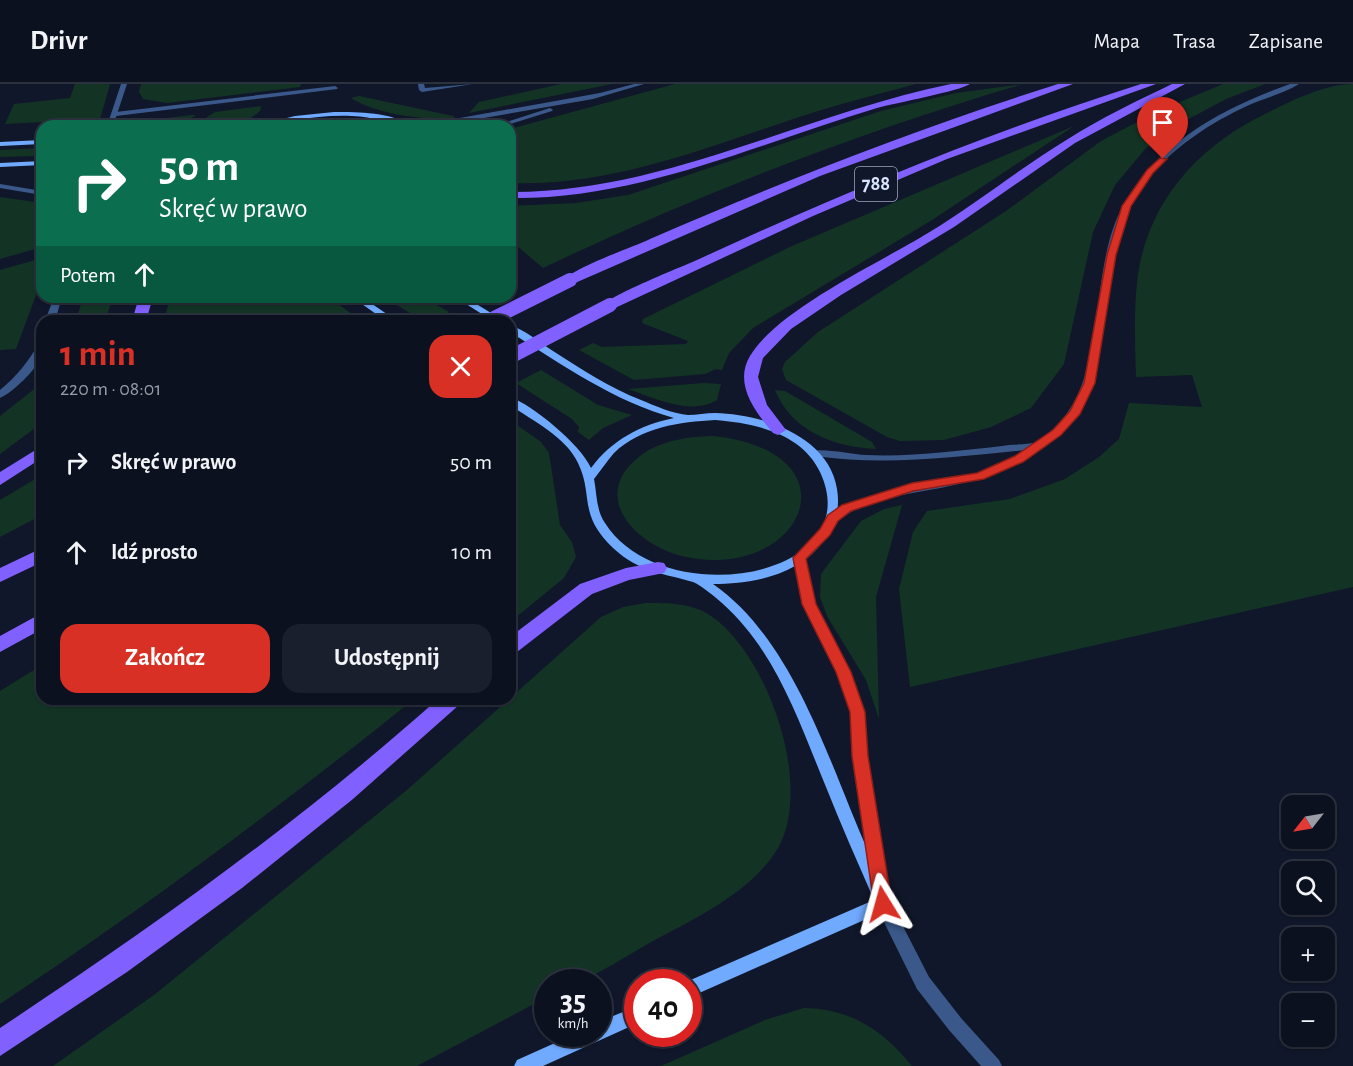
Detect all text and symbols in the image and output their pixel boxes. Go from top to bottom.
text: Drivr [30,27,87,55]
text: Mapa [1094,31,1140,52]
text: Trasa [1173,31,1216,52]
text: Zapisane [1249,31,1323,52]
pin [1137,97,1188,159]
icon: arrive [1146,106,1179,139]
icon: right [60,144,138,222]
text: 50 m [159,146,239,188]
road number: 788 [855,167,897,201]
text: Skręć w prawo [159,195,308,222]
icon: ahead [128,258,161,291]
text: Potem [60,264,116,286]
button: close [429,335,492,398]
text: 1 min [60,336,136,372]
text: 220 m · 08:01 [60,379,161,399]
icon: right [60,446,93,479]
text: Skręć w prawo [111,451,236,473]
text: 50 m [450,451,492,473]
icon: ahead [60,536,93,569]
text: Idź prosto [111,541,198,563]
text: 10 m [452,541,492,563]
button: Zakończ [60,624,270,693]
button: Udostępnij [282,624,492,693]
north arrow [1281,795,1335,849]
map controls [1281,795,1335,1047]
button: search [1281,861,1335,915]
position arrow [851,872,915,936]
button: + [1281,927,1335,981]
speed limit sign: 40 [624,969,702,1047]
text: 35 [560,986,586,1016]
button: − [1281,993,1335,1047]
text: km/h [558,1016,588,1031]

